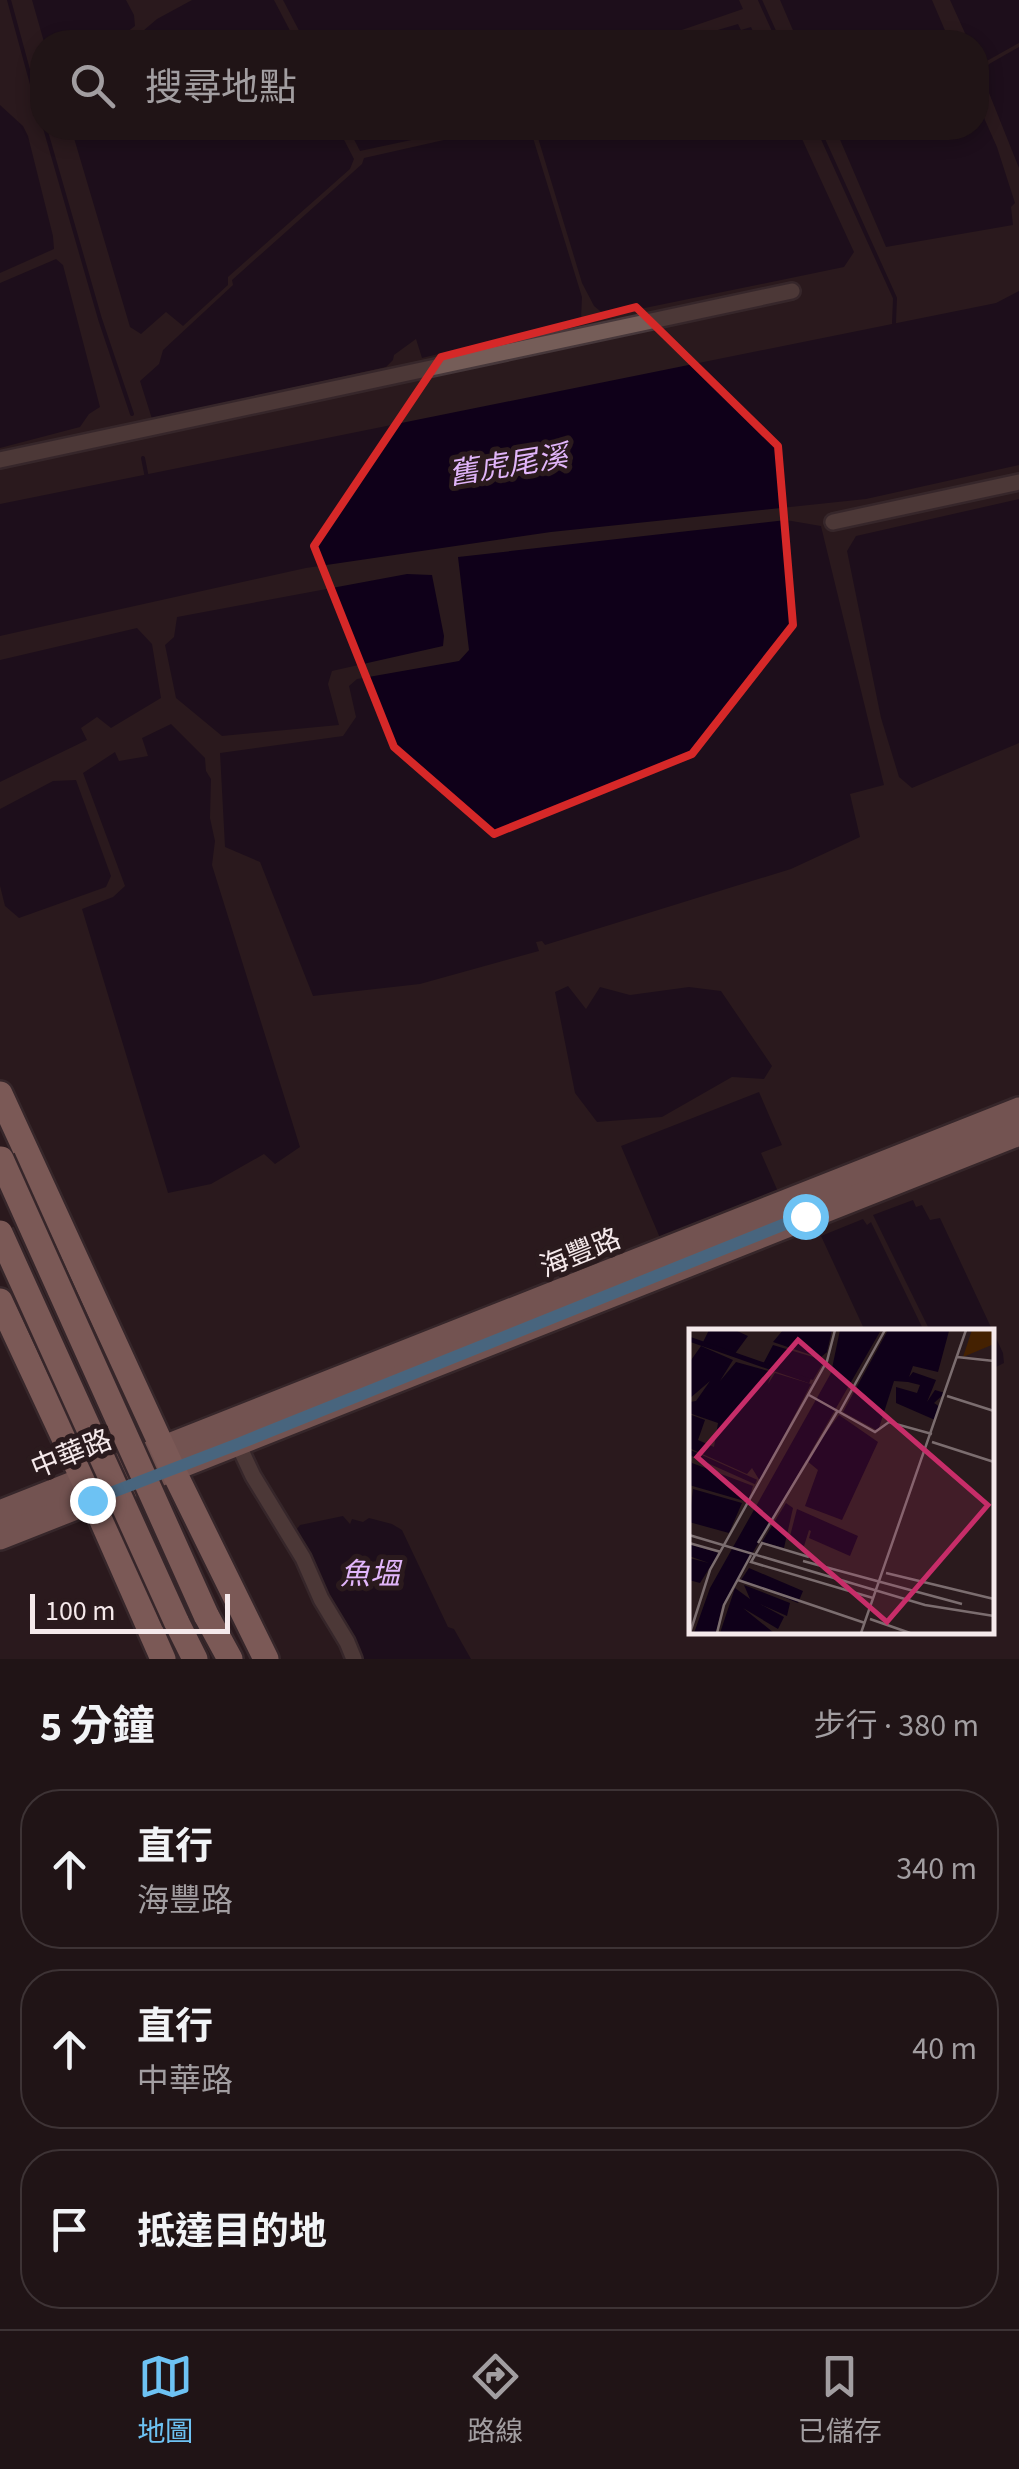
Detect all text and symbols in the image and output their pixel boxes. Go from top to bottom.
search box [30,30,989,140]
icon: search [65,58,120,113]
text: 搜尋地點 [145,61,297,115]
water label: 舊虎尾溪 [445,434,575,496]
route start [783,1194,829,1240]
street label: 海豐路 [534,1219,627,1287]
inset map [689,1329,994,1634]
street label: 中華路 [25,1420,118,1488]
route end [70,1478,116,1524]
water label: 魚塭 [340,1553,403,1596]
scale bar [30,1589,230,1634]
text: 100 m [45,1591,116,1631]
text: 5 分鐘 [40,1697,155,1757]
text: 步行 · 380 m [814,1703,979,1749]
text: 直行 [137,1820,213,1874]
icon: ahead [42,1842,97,1897]
text: 340 m [896,1846,977,1892]
text: 海豐路 [137,1878,233,1924]
text: 直行 [137,2000,213,2054]
icon: ahead [42,2022,97,2077]
text: 40 m [912,2026,977,2072]
text: 中華路 [137,2058,233,2104]
icon: arrive [42,2202,97,2257]
text: 抵達目的地 [137,2205,327,2259]
tab: 地圖 [137,2349,193,2452]
tab: 路線 [467,2349,524,2452]
tab: 已儲存 [798,2349,882,2452]

